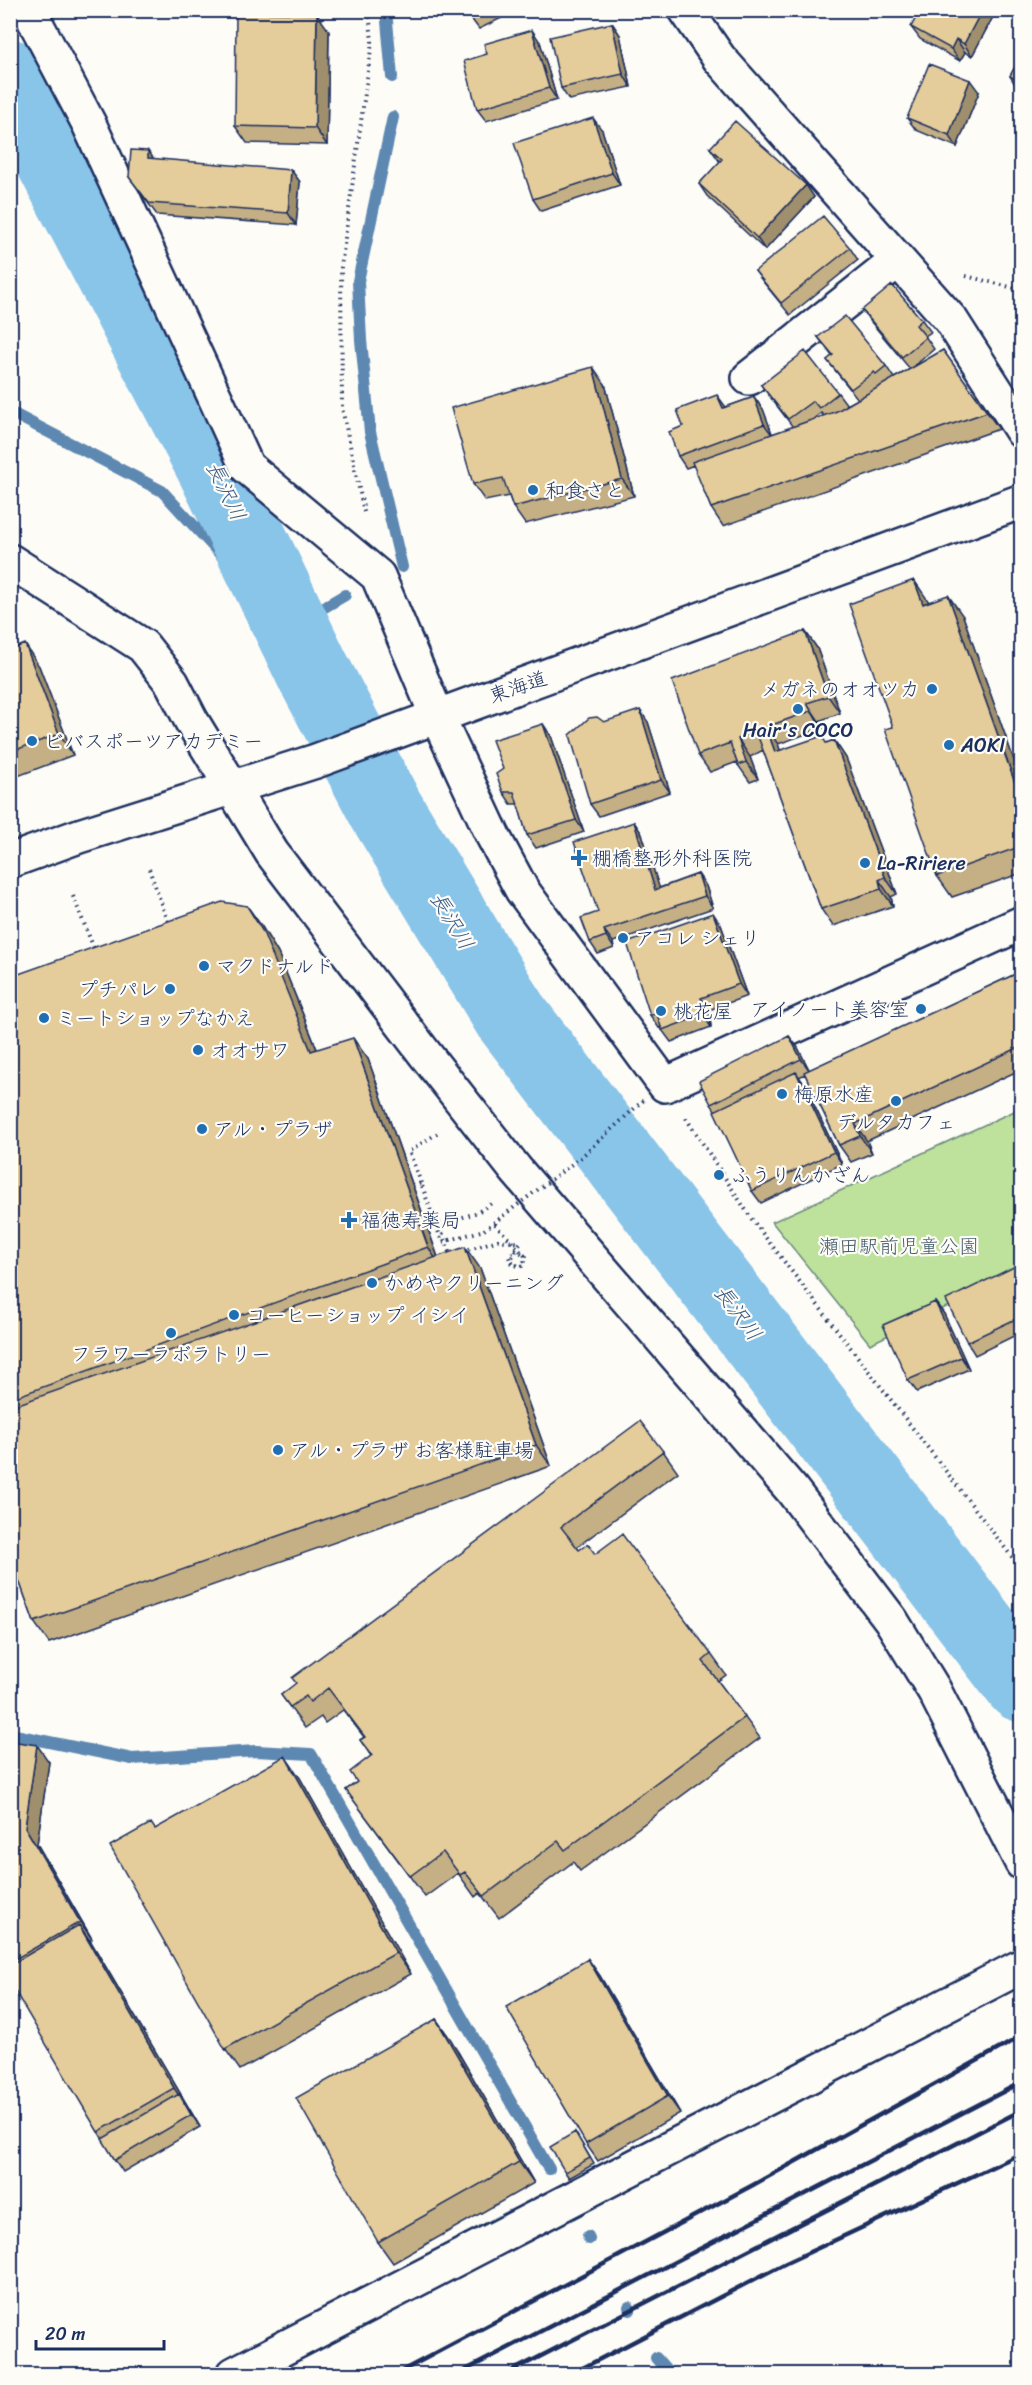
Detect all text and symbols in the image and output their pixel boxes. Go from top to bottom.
water label: 長沢川 [195,454,257,528]
place label: 和食さと [545,473,625,508]
marker: 和食さと [526,483,540,497]
street label: 東海道 [484,661,552,713]
place label: メガネのオオツカ [760,672,920,707]
marker: メガネのオオツカ [925,682,939,696]
marker: Hair's COCO [791,702,805,716]
place label: Hair's COCO [743,713,853,748]
place label: ビバスポーツアカデミー [44,724,263,759]
place label: AOKI [960,728,1005,763]
marker: ビバスポーツアカデミー [25,734,39,748]
marker: AOKI [942,738,956,752]
place label: 棚橋整形外科医院 [592,841,752,876]
place label: La-Ririere [877,846,966,881]
marker: 棚橋整形外科医院 [570,849,588,867]
marker: La-Ririere [858,856,872,870]
water label: 長沢川 [419,884,485,958]
place label: アコレ シェリ [635,921,760,956]
marker: アコレ シェリ [616,931,630,945]
place label: マクドナルド [216,949,334,984]
marker: マクドナルド [197,959,211,973]
place label: プチパレ [78,972,158,1007]
marker: プチパレ [163,982,177,996]
place label: アイノート美容室 [750,992,909,1027]
place label: 桃花屋 [673,994,733,1029]
place label: ミートショップなかえ [56,1001,255,1036]
marker: アイノート美容室 [914,1002,928,1016]
marker: 桃花屋 [654,1004,668,1018]
marker: ミートショップなかえ [37,1011,51,1025]
place label: オオサワ [210,1033,290,1068]
marker: オオサワ [191,1043,205,1057]
place label: 梅原水産 [794,1077,874,1112]
marker: 梅原水産 [775,1087,789,1101]
marker: デルタカフェ [889,1094,903,1108]
place label: デルタカフェ [837,1105,955,1140]
place label: アル・プラザ [214,1112,333,1147]
marker: アル・プラザ [195,1122,209,1136]
place label: ふうりんかざん [731,1158,871,1193]
marker: ふうりんかざん [712,1168,726,1182]
place label: 福徳寿薬局 [361,1203,461,1238]
marker: 福徳寿薬局 [342,1213,356,1227]
park label: 瀬田駅前児童公園 [819,1229,979,1264]
place label: かめやクリーニング [384,1266,564,1301]
marker: かめやクリーニング [365,1276,379,1290]
water label: 長沢川 [704,1276,772,1350]
place label: コーヒーショップ イシイ [246,1298,469,1333]
marker: コーヒーショップ イシイ [227,1308,241,1322]
marker: フラワーラボラトリー [164,1326,178,1340]
place label: フラワーラボラトリー [71,1337,271,1372]
place label: アル・プラザ お客様駐車場 [290,1433,534,1468]
marker: アル・プラザ お客様駐車場 [271,1443,285,1457]
scale bar [36,2313,164,2351]
text: 20 m [45,2318,85,2350]

